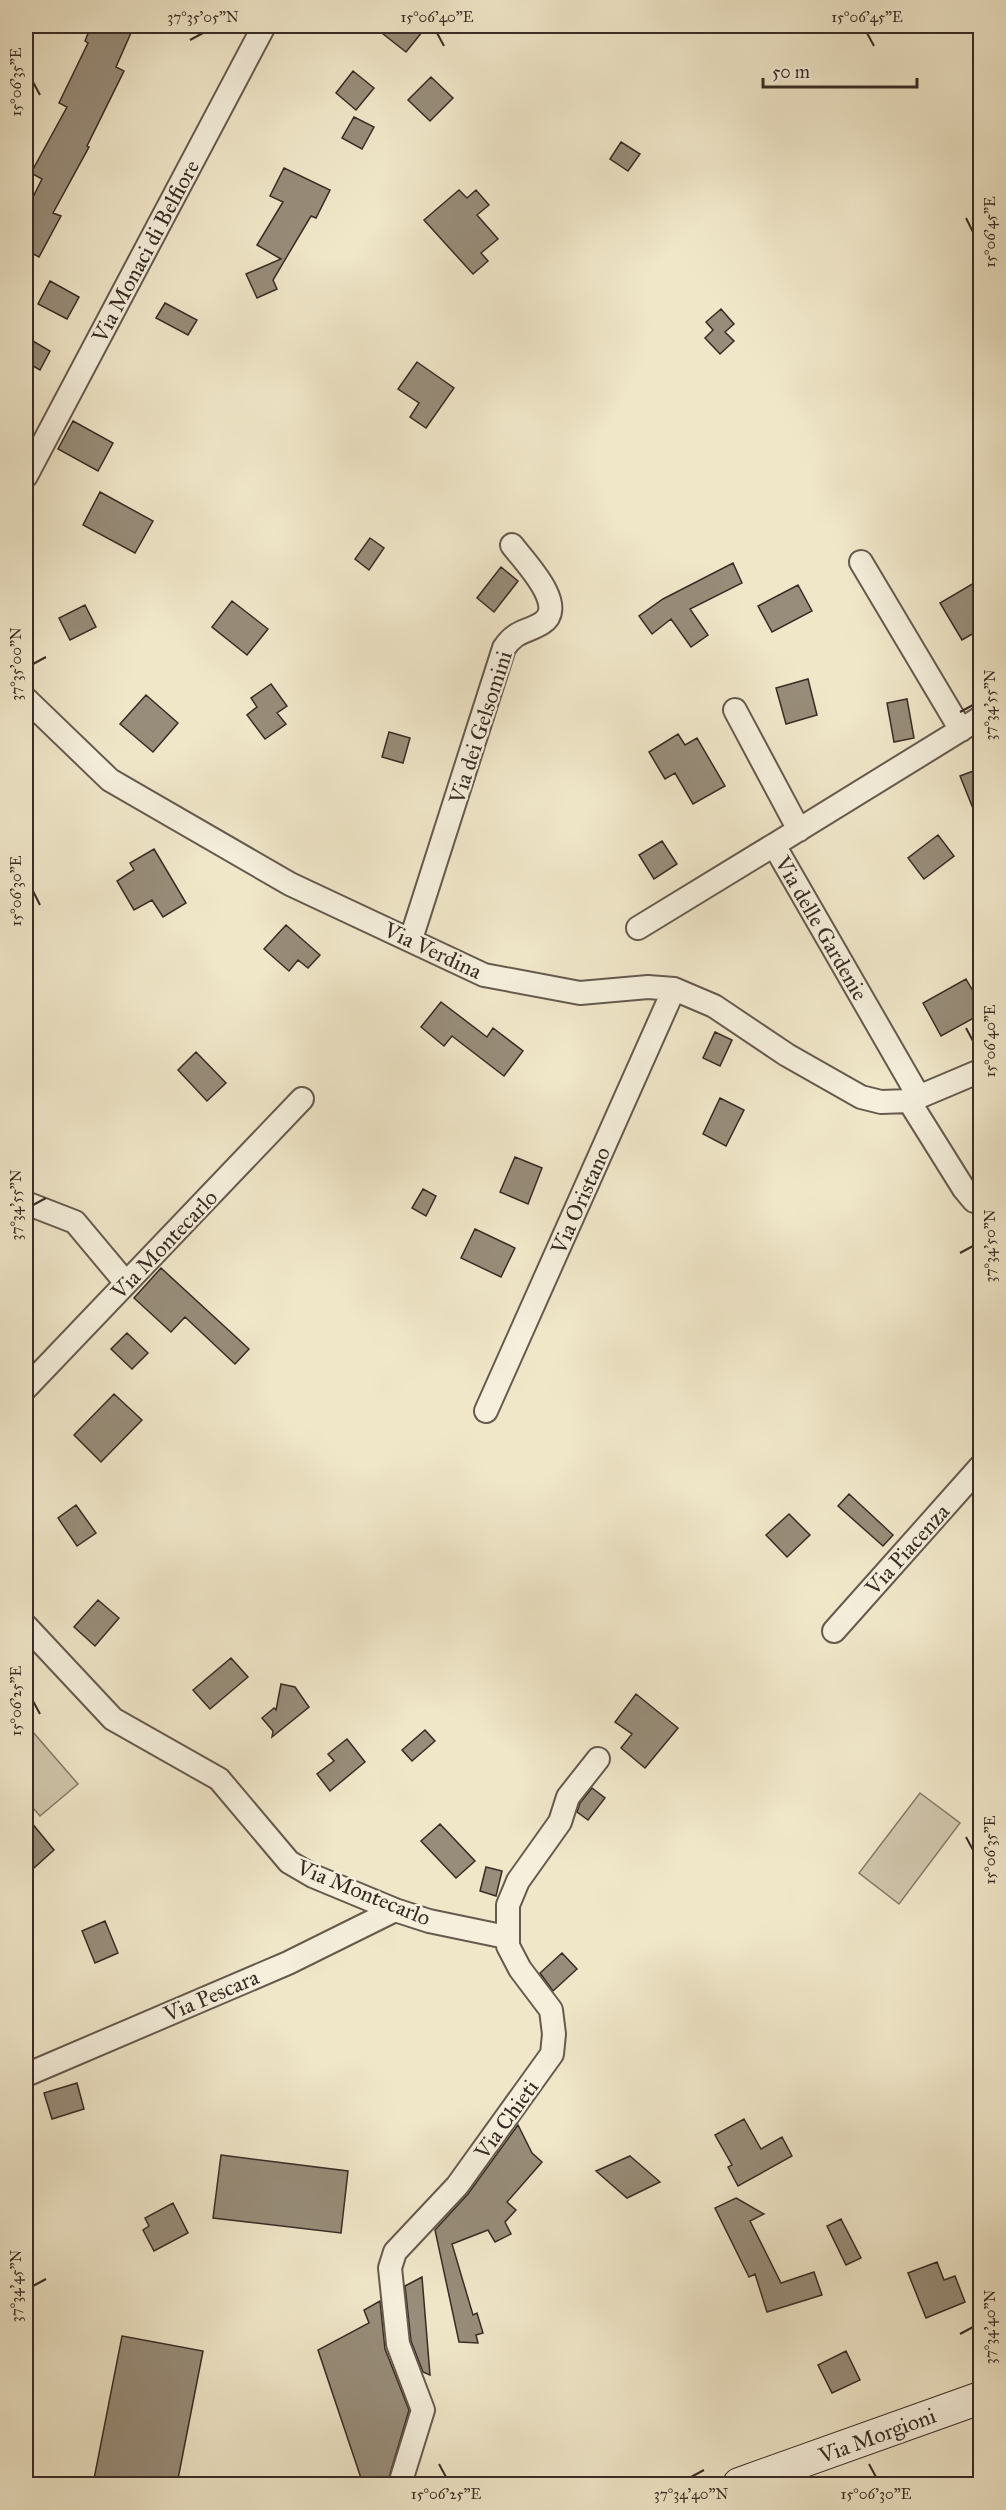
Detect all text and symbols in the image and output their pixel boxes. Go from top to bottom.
text: 37°35'05"N [167,8,239,26]
text: 15°06'40"E [400,8,474,26]
text: 15°06'45"E [831,8,903,26]
text: 15°06'35"E [7,47,25,117]
scale bar [763,51,918,89]
text: 50 m [772,61,810,83]
street label: Via Monaci di Belfiore [85,155,205,348]
text: 15°06'45"E [981,196,999,268]
text: 37°35'00"N [7,627,25,701]
street label: Via dei Gelsomini [443,647,518,808]
text: 37°34'55"N [981,669,999,741]
street label: Via delle Gardenie [769,850,874,1005]
text: 15°06'30"E [7,855,25,926]
street label: Via Verdina [379,916,487,985]
text: 15°06'40"E [981,1004,999,1078]
street label: Via Oristano [544,1142,616,1259]
text: 37°34'55"N [7,1169,25,1241]
street label: Via Montecarlo [105,1184,223,1305]
text: 37°34'50"N [981,1209,999,1282]
street label: Via Piacenza [859,1498,956,1601]
text: 15°06'25"E [7,1666,25,1736]
text: 15°06'35"E [981,1815,999,1885]
street label: Via Montecarlo [292,1853,435,1932]
street label: Via Pescara [159,1963,263,2028]
street label: Via Chieti [468,2074,544,2165]
text: 37°34'45"N [7,2249,25,2322]
text: 37°34'40"N [981,2290,999,2364]
street label: Via Morgioni [814,2402,939,2469]
text: 15°06'25"E [411,2485,481,2503]
text: 37°34'40"N [654,2485,728,2503]
text: 15°06'30"E [841,2485,912,2503]

